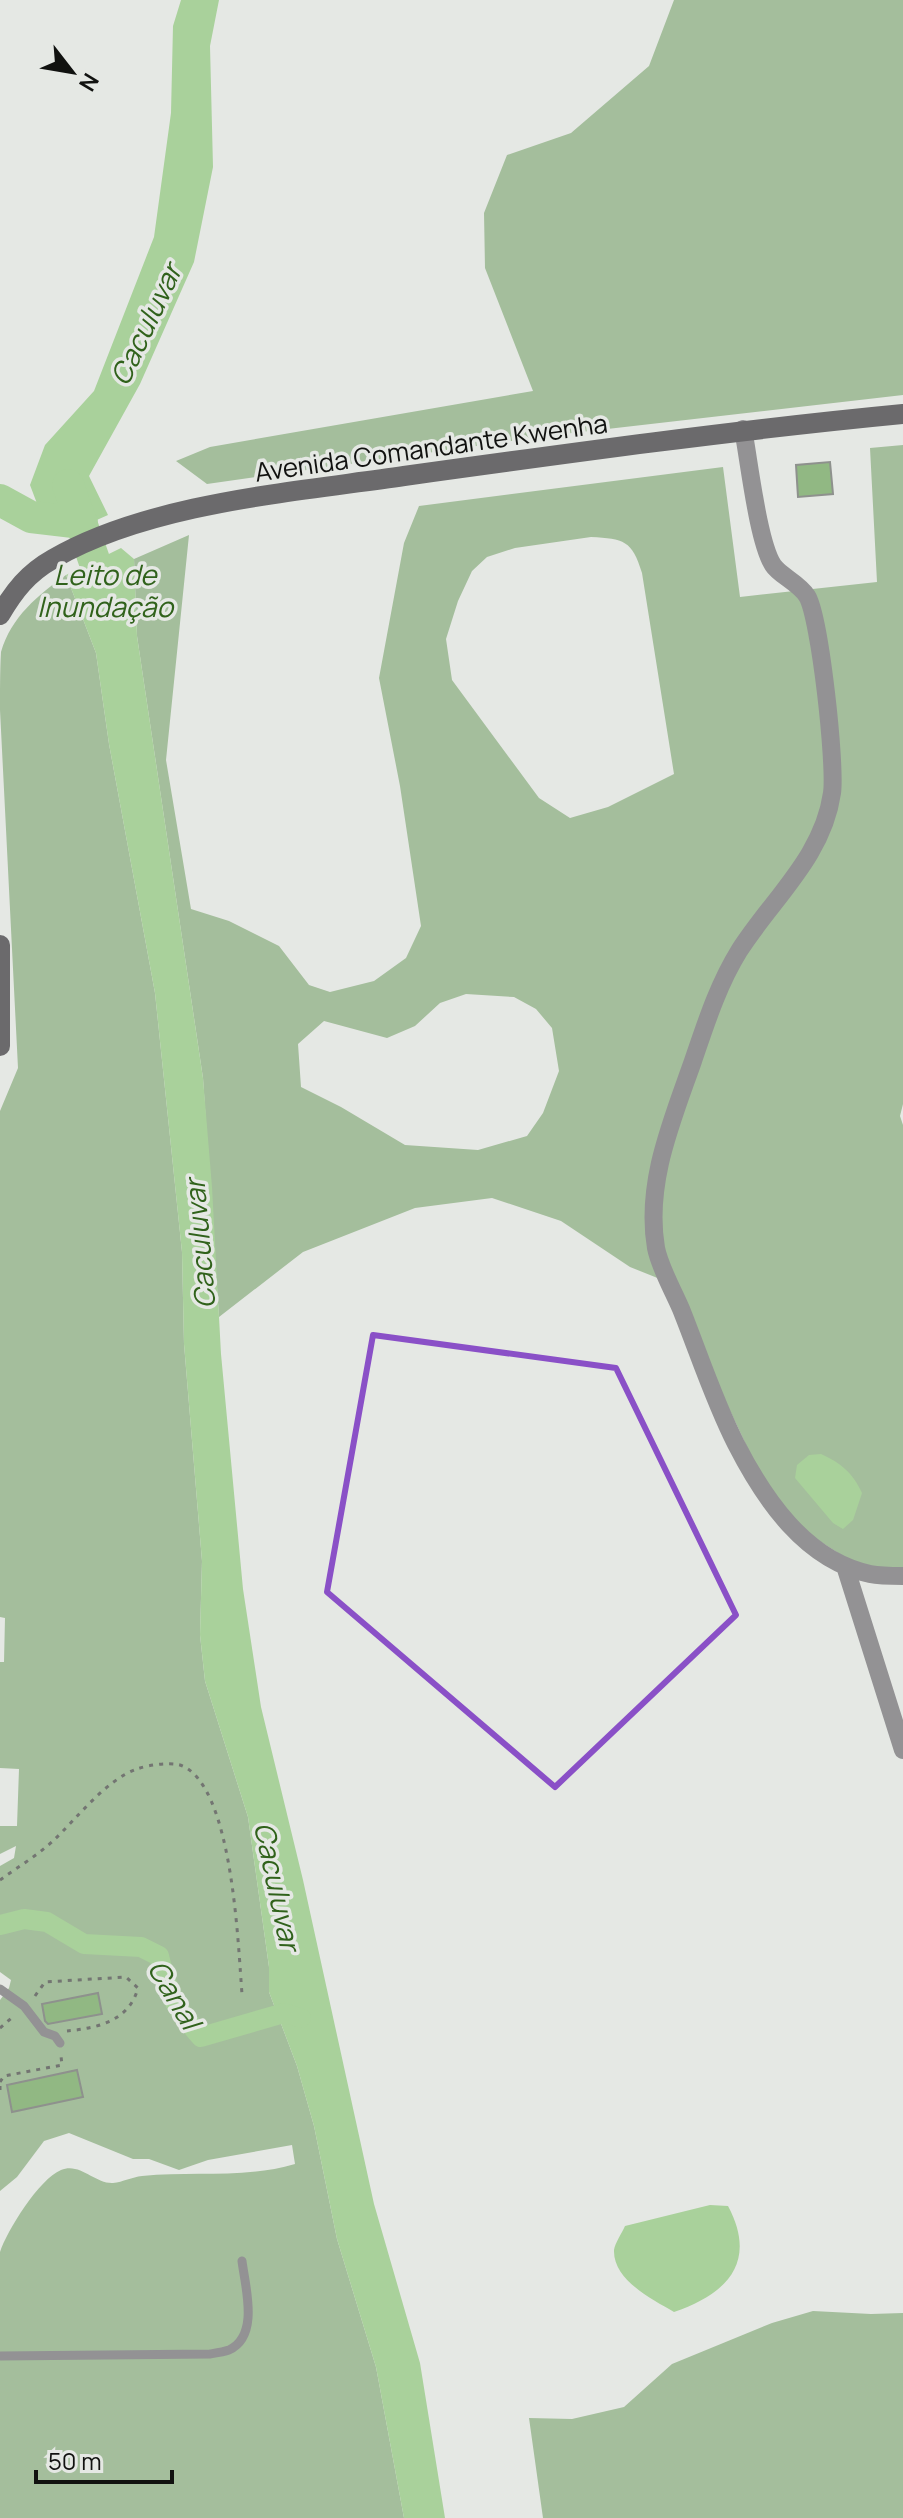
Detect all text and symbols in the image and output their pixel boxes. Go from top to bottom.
north arrow [32,32,112,112]
text: N [72,68,106,97]
water label: Caculuvar [100,254,191,391]
street label: Avenida Comandante Kwenha [252,404,610,490]
water label: Leito de Inundação [37,555,174,625]
water label: Caculuvar [174,1174,224,1310]
water label: Caculuvar [246,1819,311,1957]
water label: Canal [140,1952,212,2039]
scale bar [36,2434,172,2484]
text: 50 m [48,2444,102,2477]

